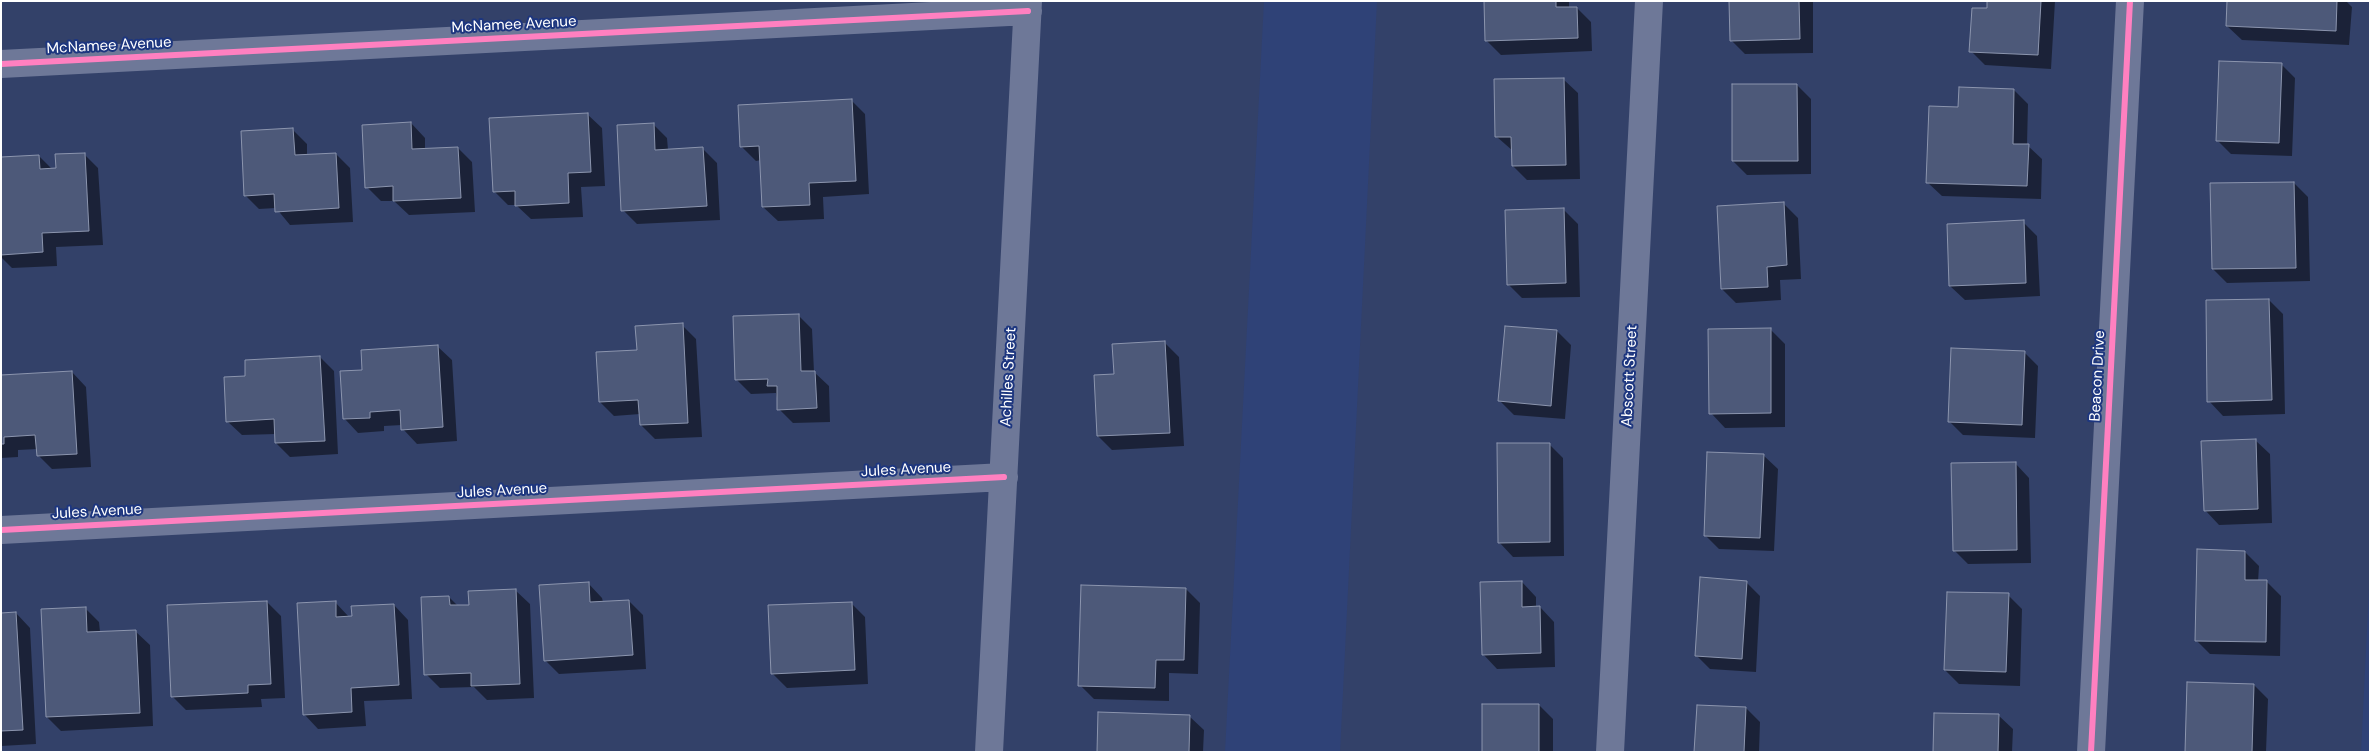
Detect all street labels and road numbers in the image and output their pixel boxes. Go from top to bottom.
street label: McNamee Avenue [451,13,577,37]
street label: McNamee Avenue [46,34,172,58]
street label: Abscott Street [1618,324,1642,428]
street label: Achilles Street [997,327,1021,427]
street label: Beacon Drive [2087,330,2109,422]
street label: Jules Avenue [860,459,952,481]
street label: Jules Avenue [456,480,548,502]
street label: Jules Avenue [51,501,143,523]

